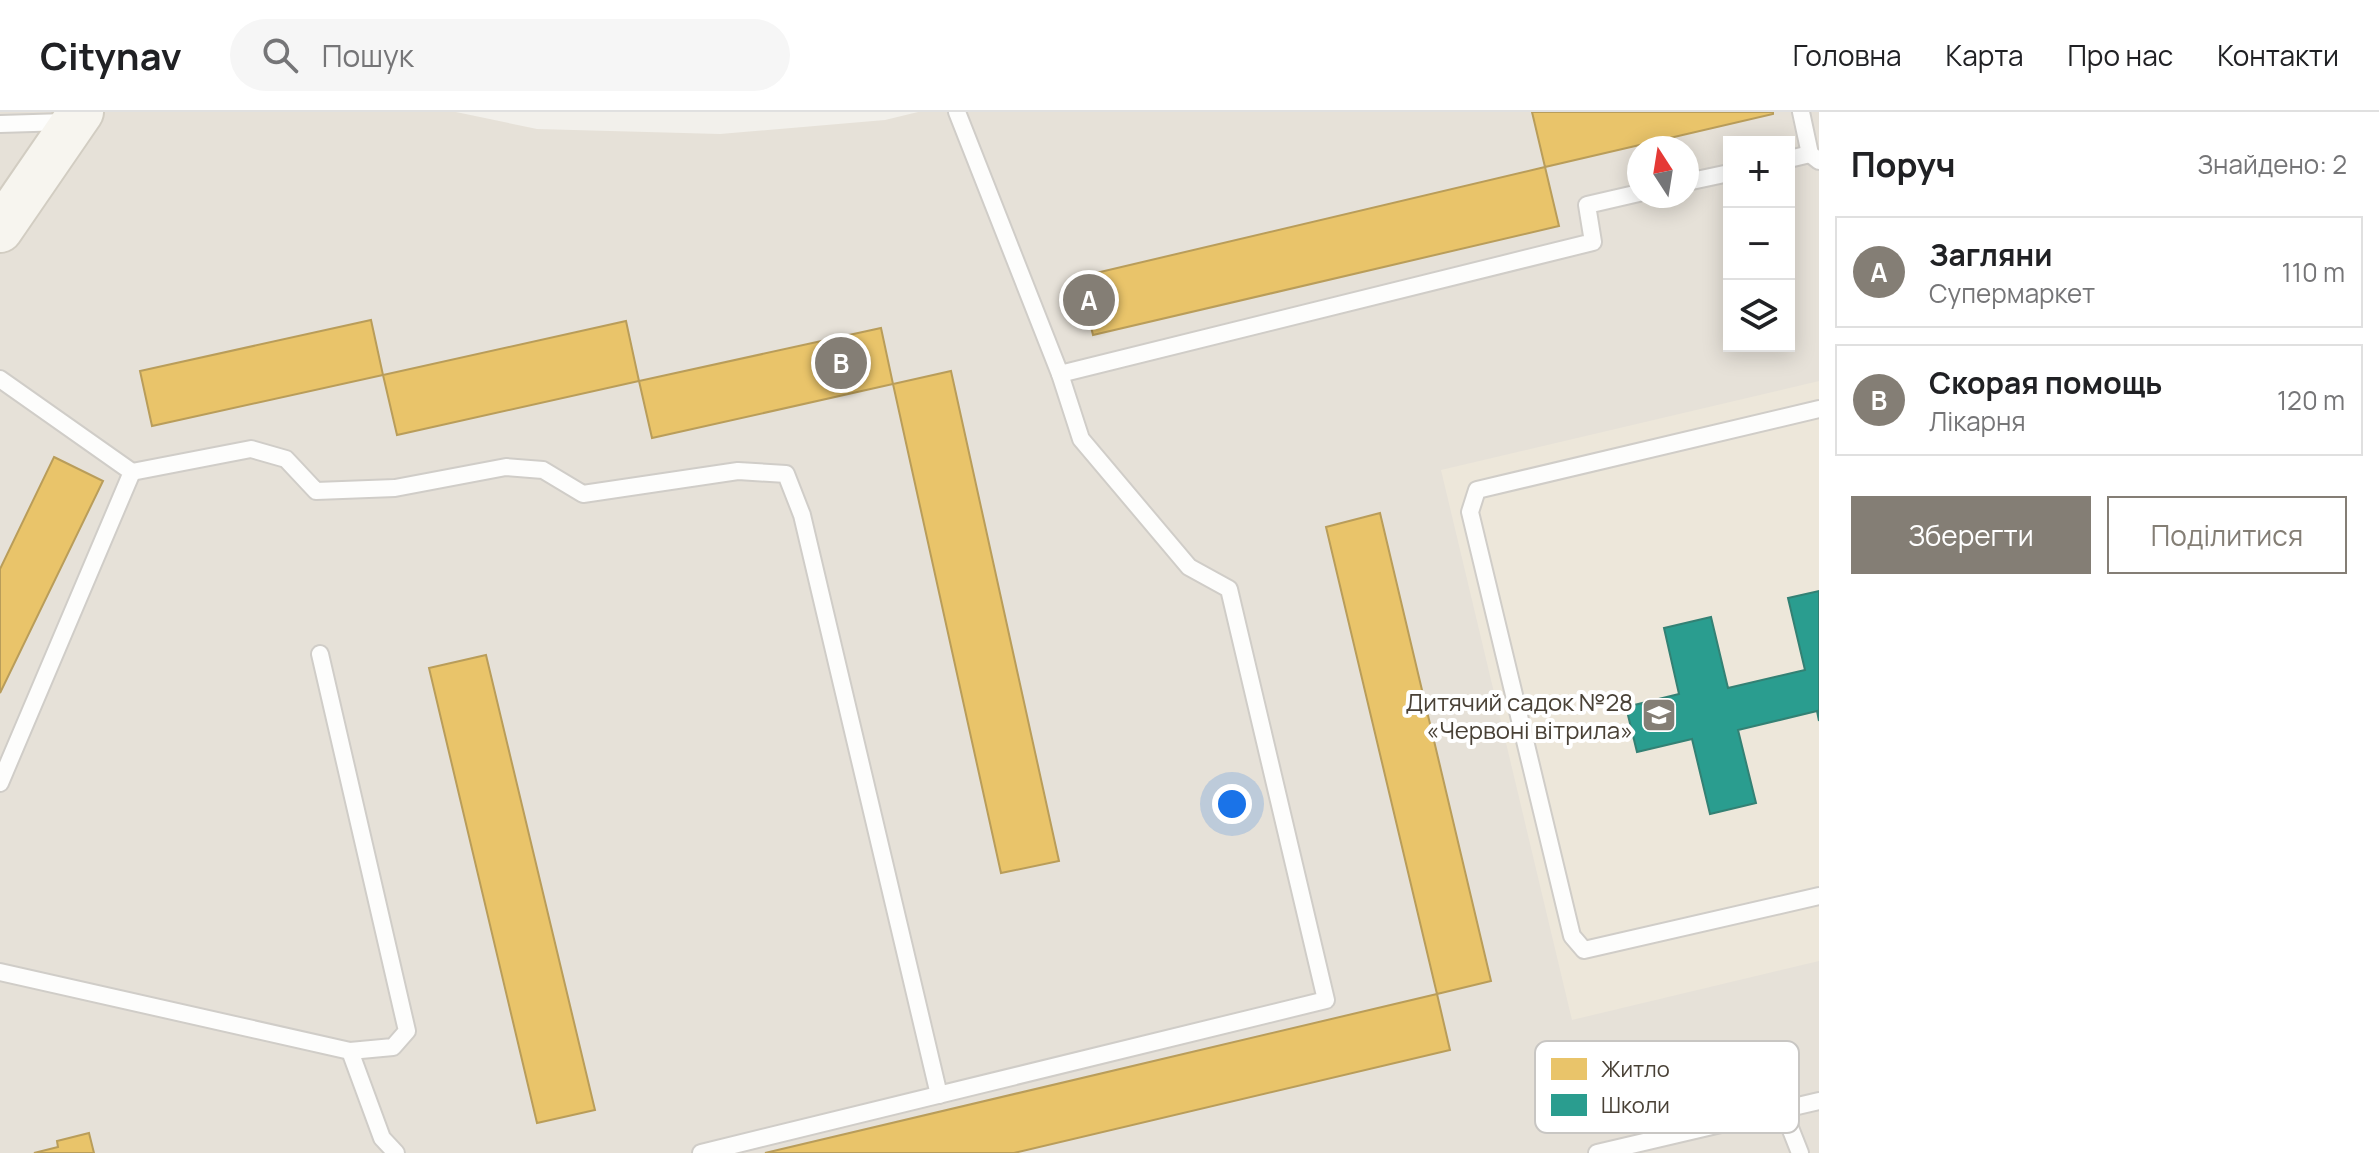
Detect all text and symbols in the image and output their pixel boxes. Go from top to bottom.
search box [230,19,790,91]
text: Citynav [40,29,182,81]
icon: search [258,33,302,77]
text: Пошук [322,35,414,76]
text: Головна [1793,36,1902,74]
text: Карта [1946,36,2024,74]
text: Про нас [2068,36,2173,74]
text: Контакти [2217,36,2339,74]
north arrow [1627,136,1699,208]
map controls [1723,136,1795,352]
button: + [1723,136,1795,208]
text: Поруч [1851,141,1955,187]
text: Знайдено: 2 [2198,146,2347,182]
button: − [1723,208,1795,280]
text: Загляни [1929,234,2052,275]
text: A [1870,254,1888,290]
text: 110 m [2282,254,2345,290]
pin: A [1063,270,1115,330]
text: Супермаркет [1929,275,2095,311]
button: layers [1723,280,1795,352]
pin: B [815,333,867,393]
text: Скорая помощь [1929,362,2162,403]
text: B [1871,382,1887,418]
text: 120 m [2277,382,2345,418]
text: Лікарня [1929,403,2026,439]
button: Зберегти [1851,496,2091,574]
button: Поділитися [2107,496,2347,574]
place label: Дитячий садок №28 «Червоні вітрила» [1406,685,1633,746]
school or university icon: Дитячий садок №28 «Червоні вітрила» [1640,696,1678,734]
your location [1212,784,1252,824]
legend [1535,1041,1799,1133]
text: Житло [1601,1054,1670,1084]
text: Школи [1601,1090,1670,1120]

